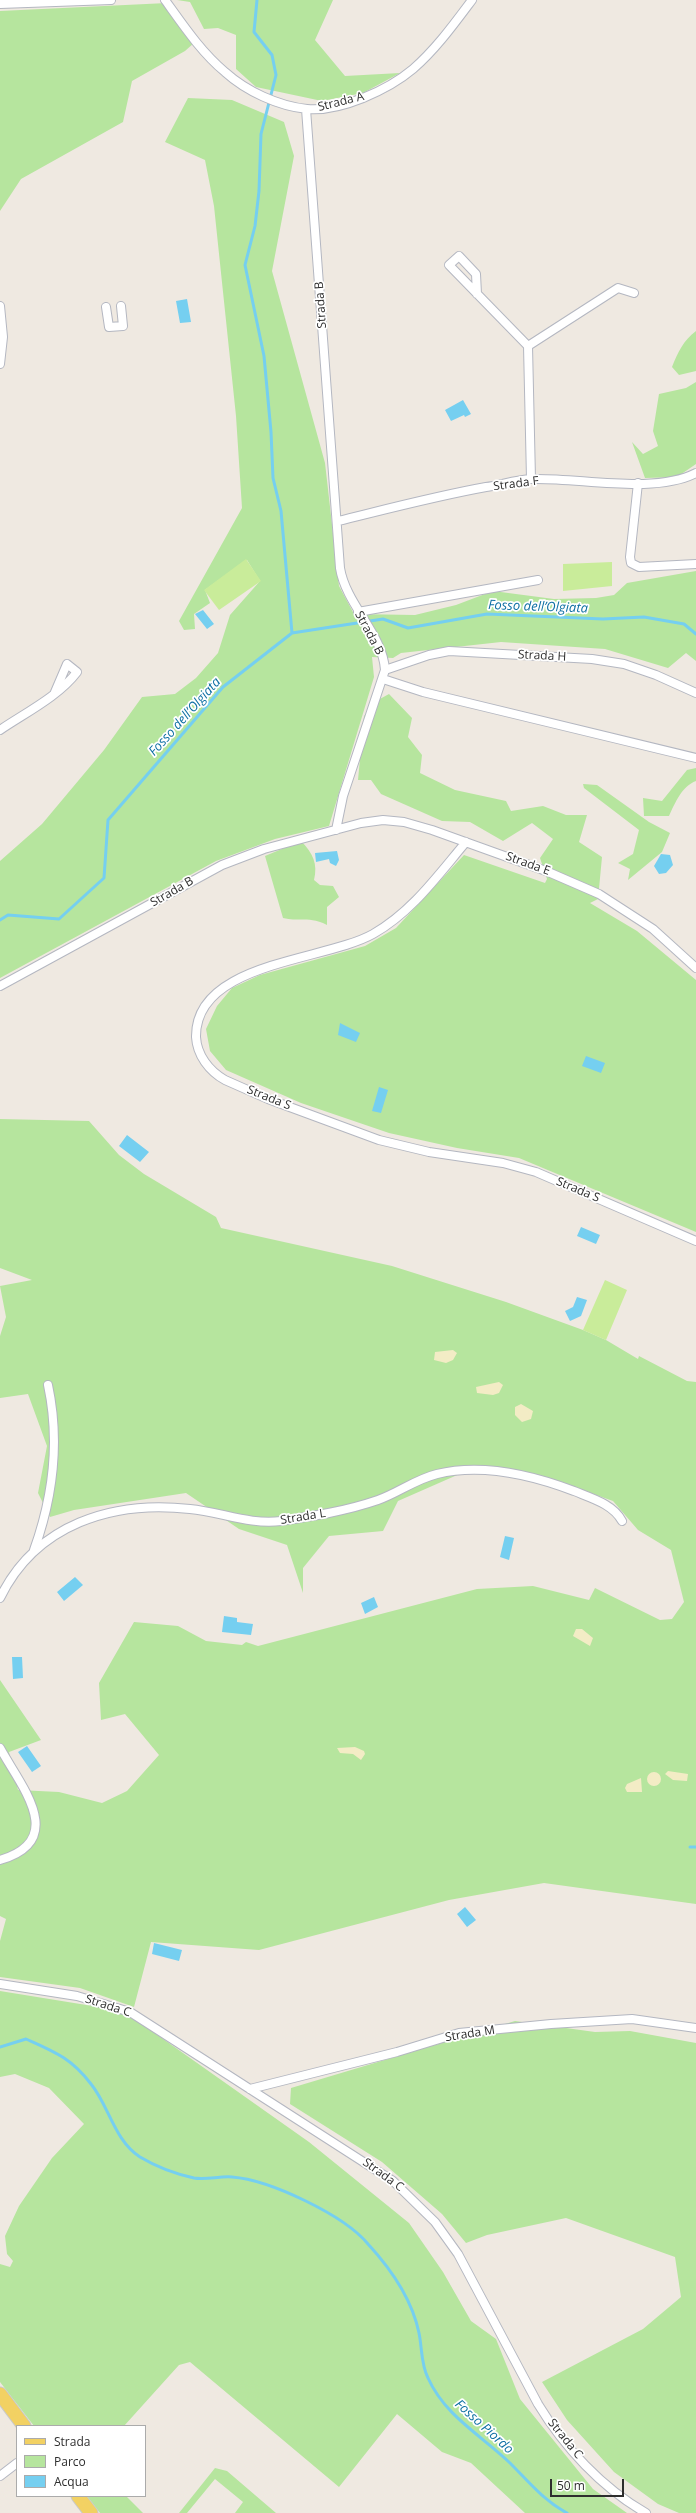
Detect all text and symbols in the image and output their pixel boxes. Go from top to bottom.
street label: Strada A [316,89,366,115]
street label: Strada B [312,281,330,329]
street label: Strada F [492,474,540,494]
water label: Fosso dell’Olgiata [488,597,588,617]
street label: Strada B [352,609,386,657]
street label: Strada H [517,648,567,664]
water label: Fosso dell’Olgiata [146,675,224,759]
street label: Strada E [504,849,552,879]
street label: Strada B [148,874,196,910]
street label: Strada S [245,1083,293,1113]
street label: Strada S [554,1174,602,1206]
street label: Strada L [279,1506,327,1528]
street label: Strada C [83,1992,133,2020]
street label: Strada M [444,2023,496,2045]
street label: Strada C [360,2155,406,2195]
water label: Fosso Piordo [452,2397,516,2457]
street label: Strada C [545,2416,585,2462]
legend [16,2425,146,2497]
text: Strada [54,2433,90,2450]
text: Parco [54,2453,86,2470]
scale bar [552,2471,626,2497]
text: Acqua [54,2473,89,2490]
text: 50 m [557,2477,585,2494]

